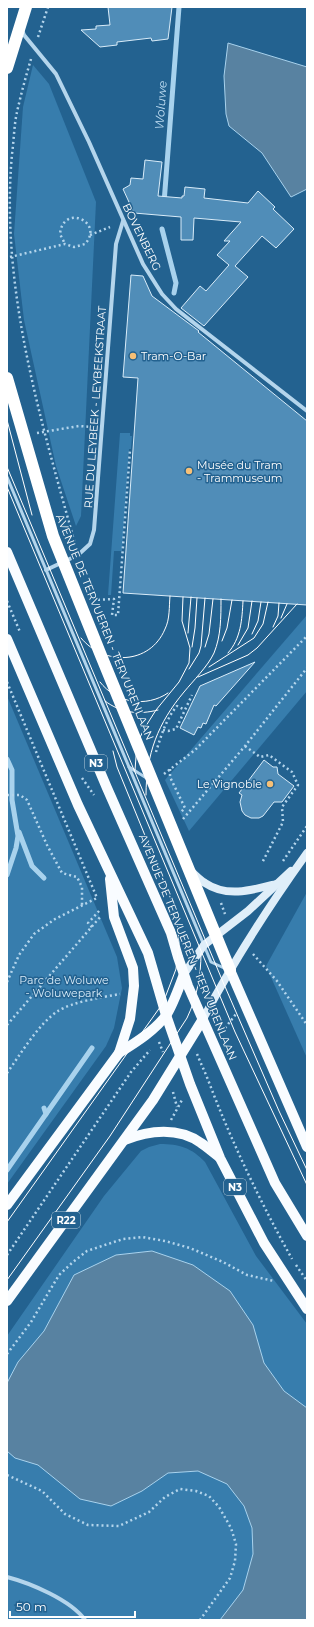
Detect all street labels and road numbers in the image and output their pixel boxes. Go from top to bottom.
street label: BOVENBERG [120,201,164,273]
street label: RUE DU LEYBEEK - LEYBEEKSTRAAT [81,305,109,509]
street label: AVENUE DE TERVUEREN - TERVURENLAAN [53,512,157,742]
road number: N3 [85,755,107,771]
street label: AVENUE DE TERVUEREN - TERVURENLAAN [136,832,240,1062]
road number: N3 [224,1179,246,1195]
road number: R22 [52,1212,80,1228]

